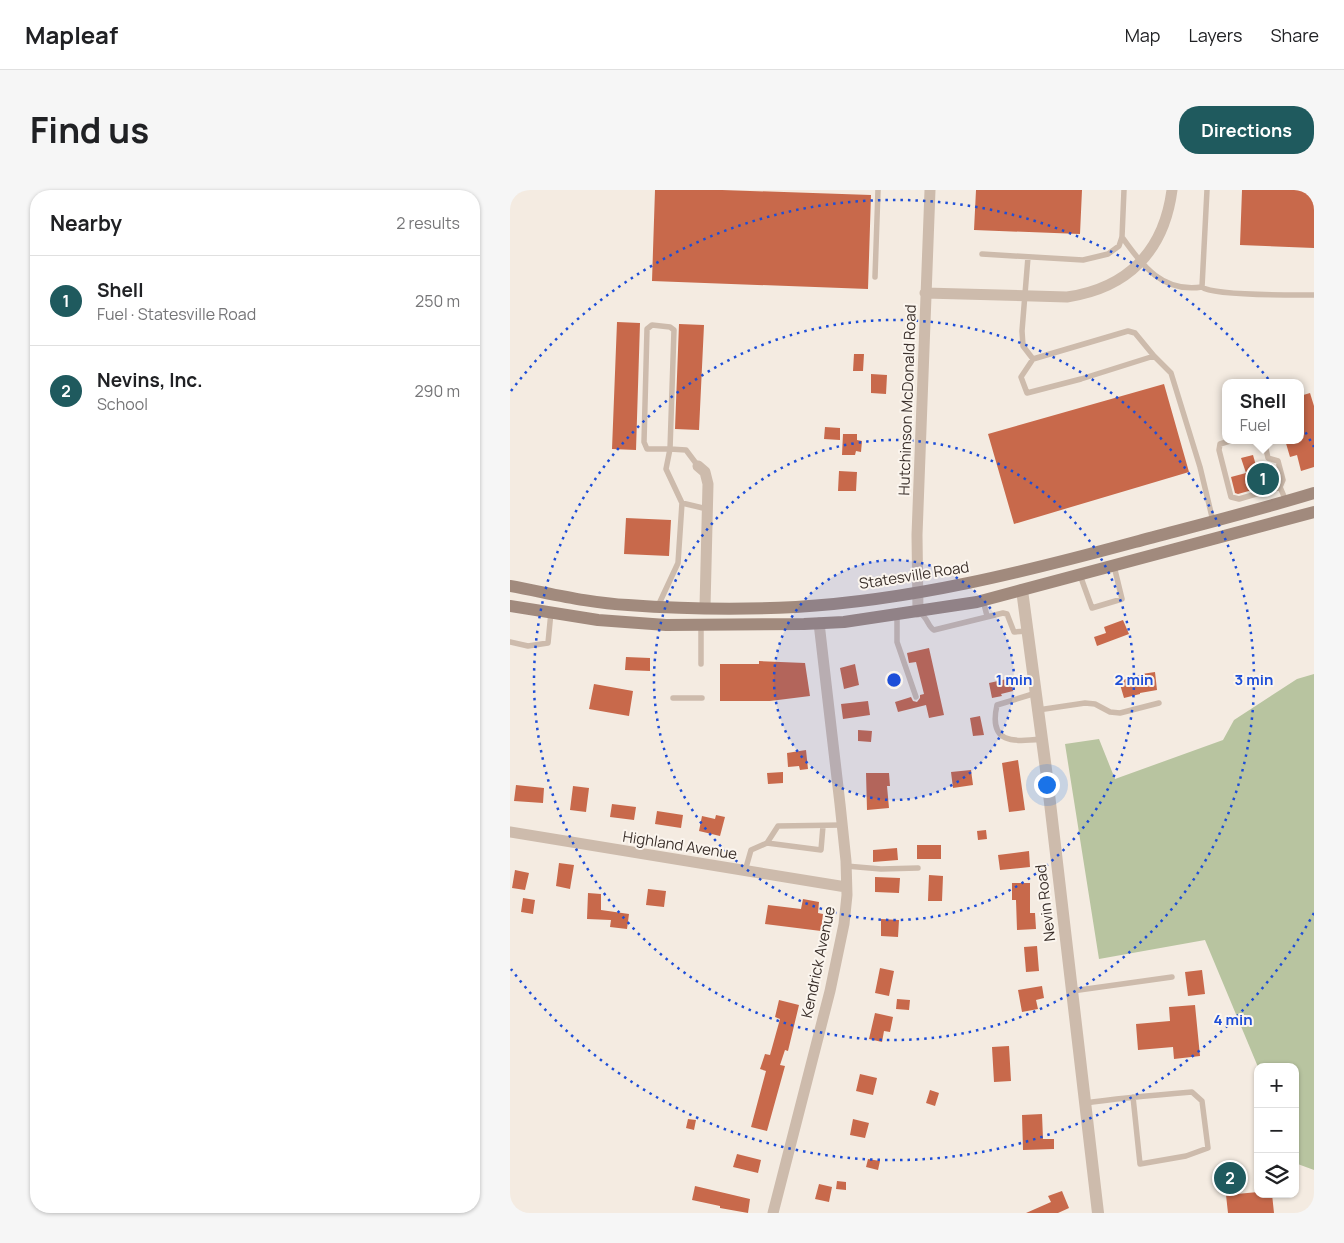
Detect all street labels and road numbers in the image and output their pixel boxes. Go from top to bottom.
street label: Hutchinson McDonald Road [893,304,921,496]
street label: Statesville Road [857,556,971,594]
street label: Highland Avenue [621,826,739,864]
street label: Nevin Road [1030,863,1060,943]
street label: Kendrick Avenue [796,904,840,1020]

